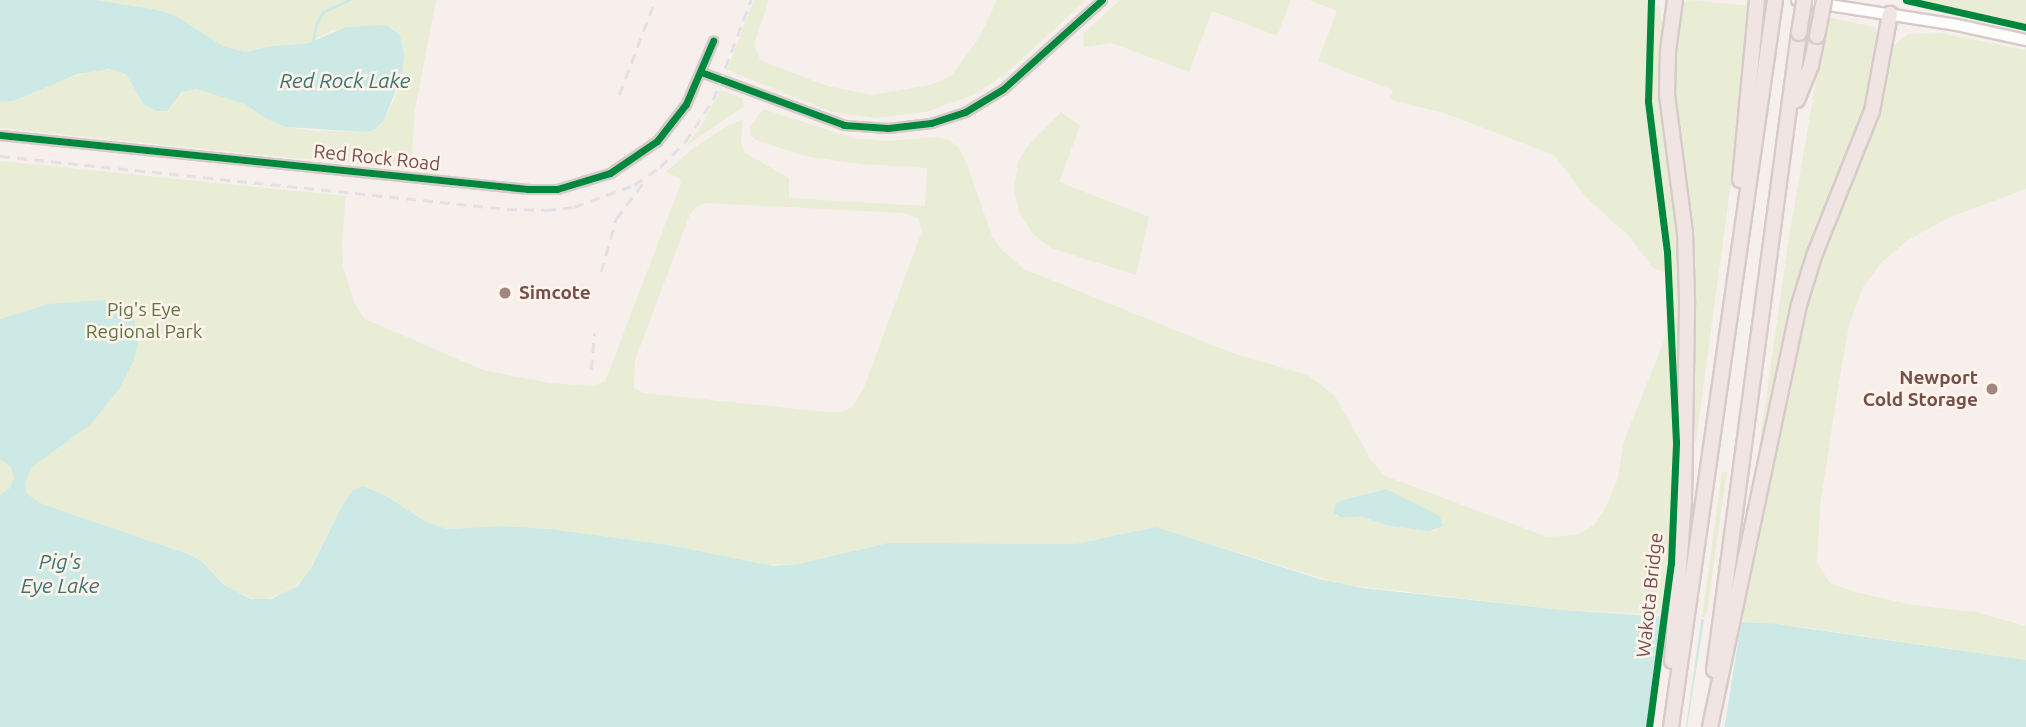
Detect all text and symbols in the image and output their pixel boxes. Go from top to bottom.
water label: Red Rock Lake [280,67,410,93]
street label: Red Rock Road [313,140,441,176]
place label: Simcote [519,282,591,304]
marker: Simcote [497,285,513,301]
park label: Pig's Eye Regional Park [86,299,202,343]
place label: Newport Cold Storage [1863,367,1978,411]
marker: Newport Cold Storage [1984,381,2000,397]
street label: Wakota Bridge [1632,532,1668,658]
water label: Pig's Eye Lake [21,548,99,598]

